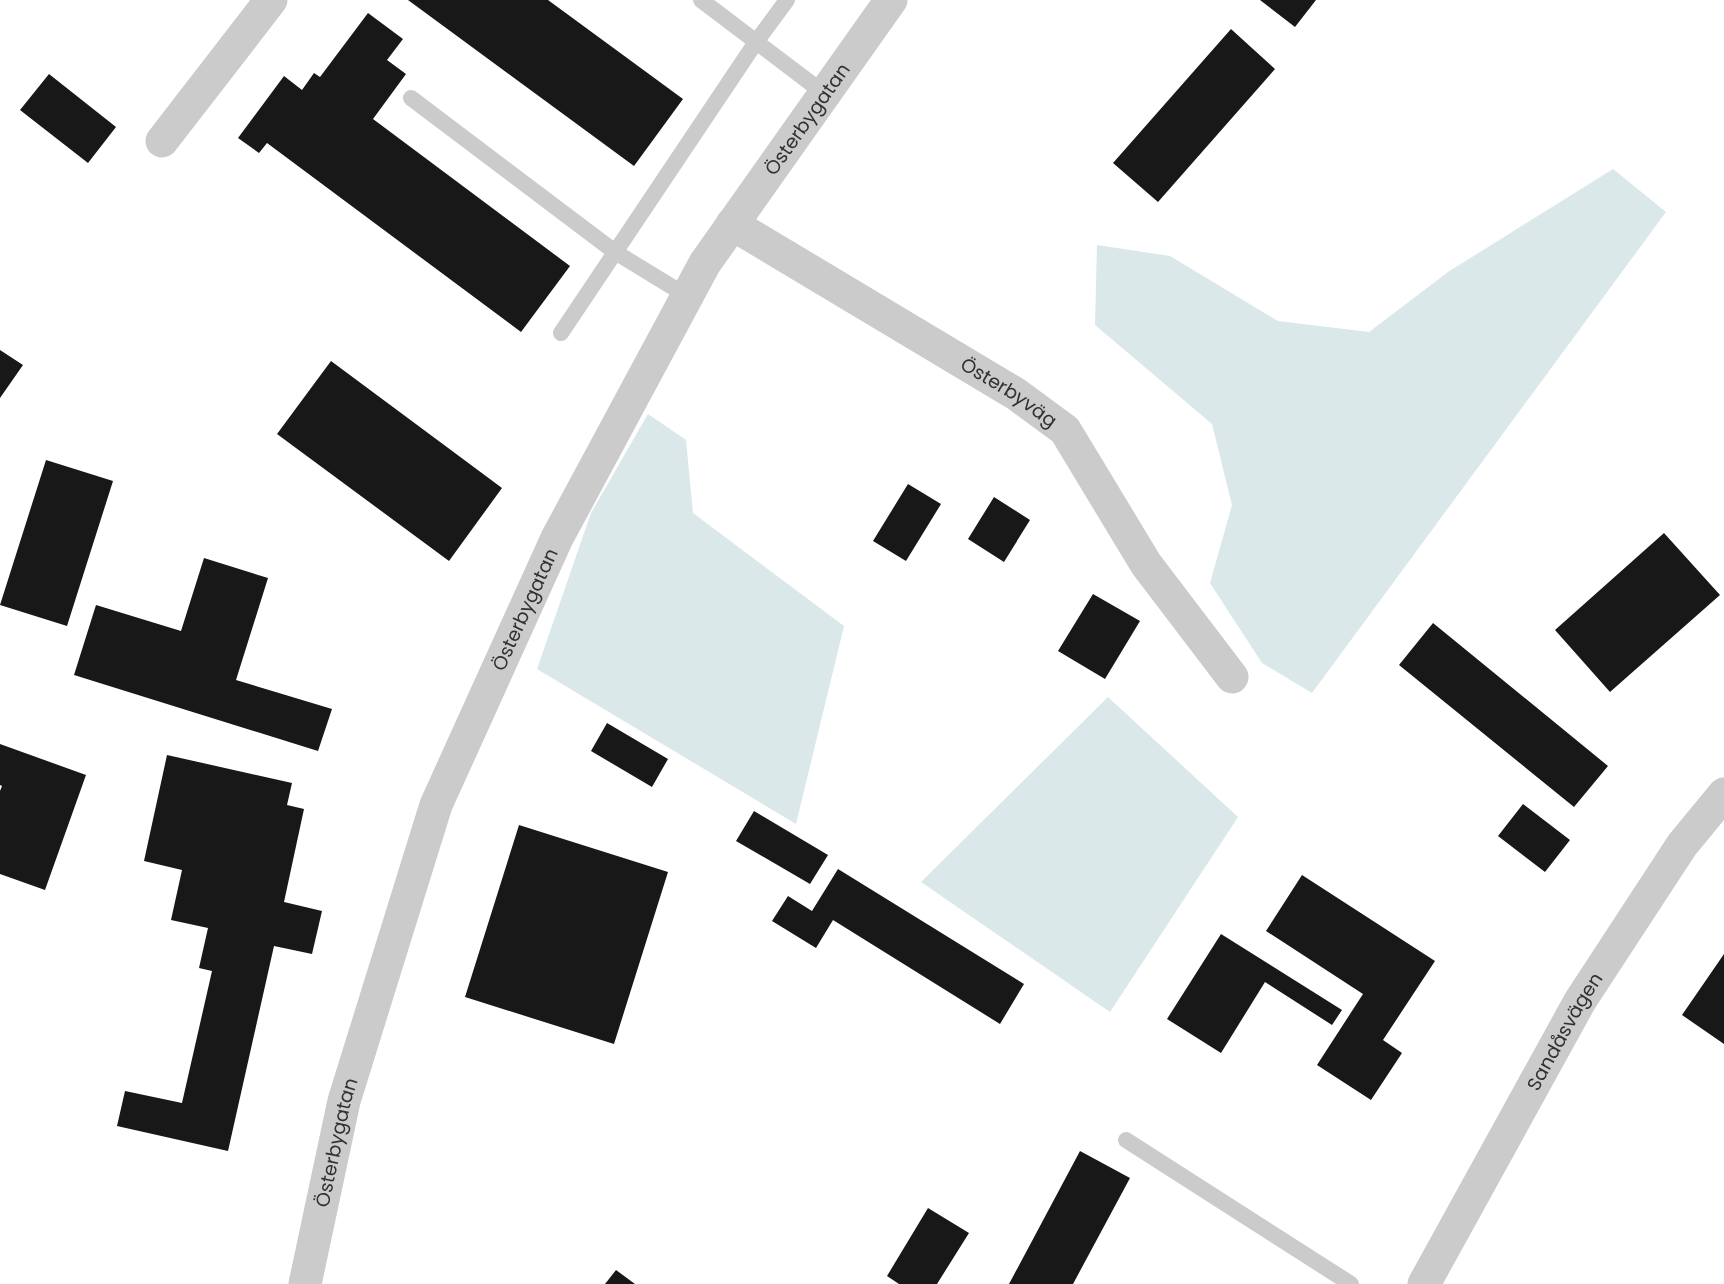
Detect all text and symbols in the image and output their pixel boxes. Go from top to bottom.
street label: Österbygatan [758,58,856,181]
street label: Österbyväg [955,351,1063,434]
street label: Österbygatan [486,544,565,675]
street label: Sandåsvägen [1520,967,1609,1096]
street label: Österbygatan [309,1074,364,1210]

